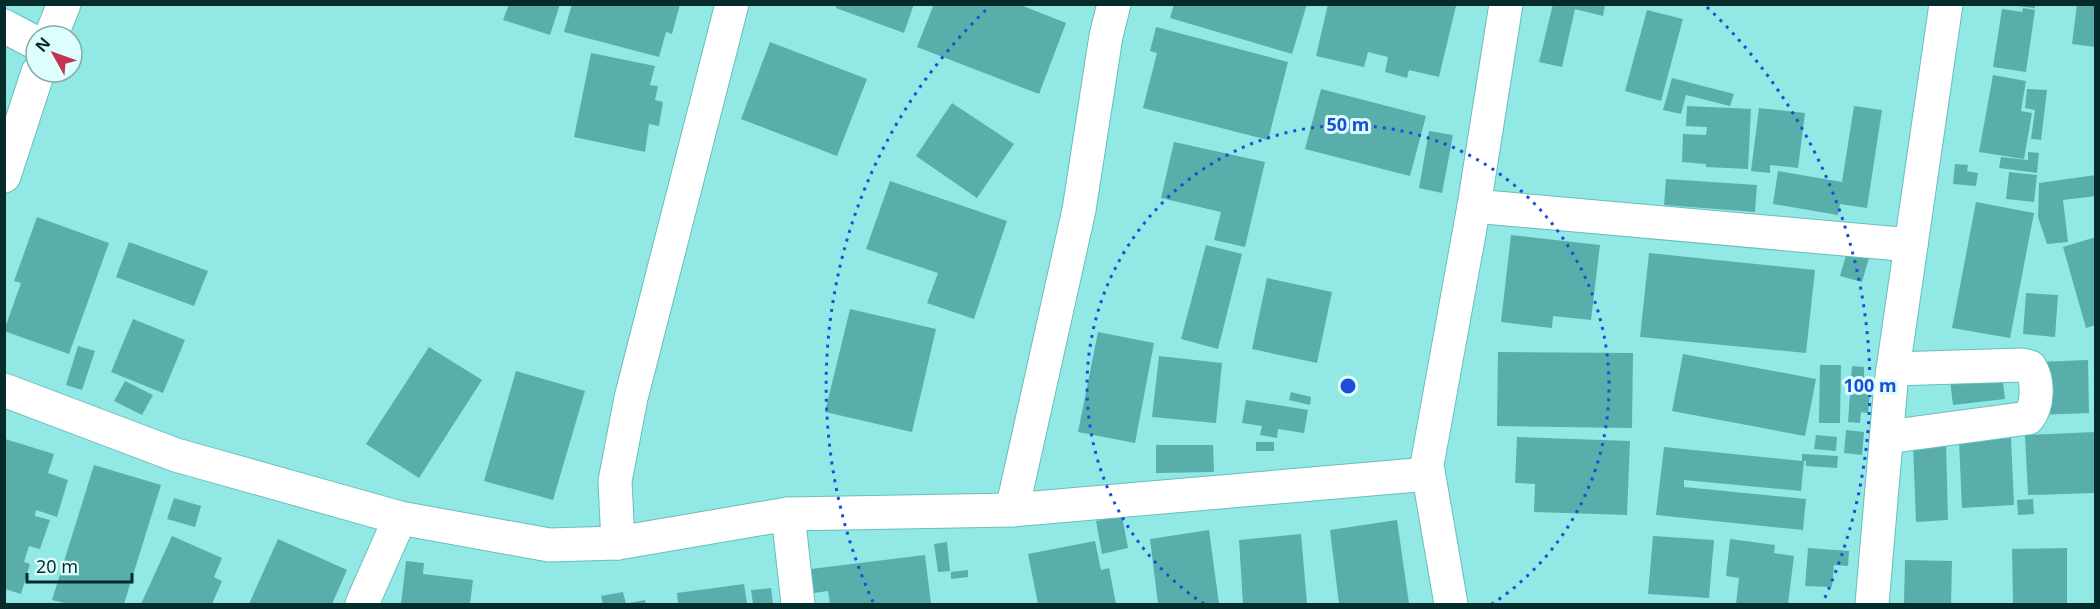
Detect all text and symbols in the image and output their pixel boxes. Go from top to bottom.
north arrow [24,24,84,84]
text: N [30,32,55,56]
text: 50 m [1327,112,1369,136]
text: 100 m [1843,373,1897,397]
centre of rings [1338,376,1358,396]
scale bar [27,546,132,584]
text: 20 m [36,554,78,578]

